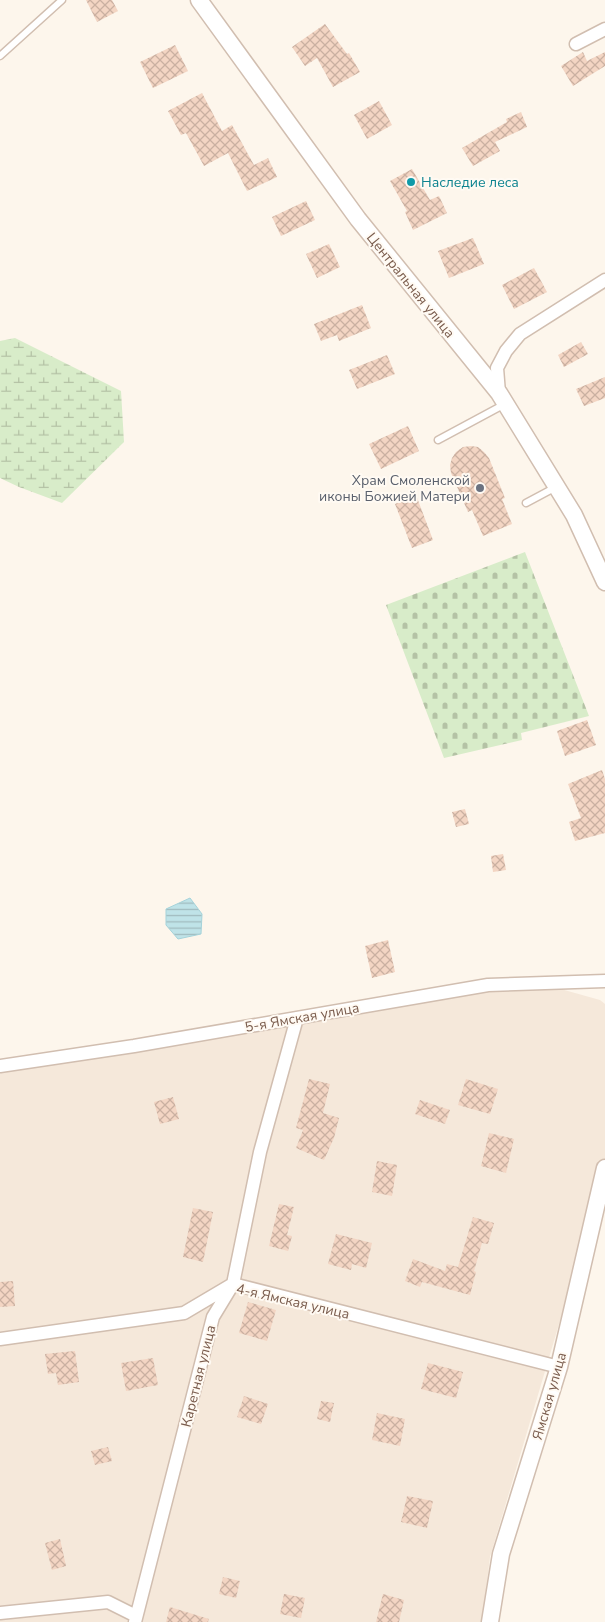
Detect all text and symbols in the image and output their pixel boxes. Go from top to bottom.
place label: Наследие леса [421,173,519,192]
marker: Наследие леса [405,176,417,188]
street label: Центральная улица [362,229,459,342]
place label: Храм Смоленской иконы Божией Матери [319,471,470,506]
marker: Храм Смоленской иконы Божией Матери [474,482,486,494]
street label: 5-я Ямская улица [243,998,361,1037]
street label: 4-я Ямская улица [234,1279,351,1324]
street label: Каретная улица [177,1323,220,1429]
street label: Ямская улица [528,1350,571,1442]

